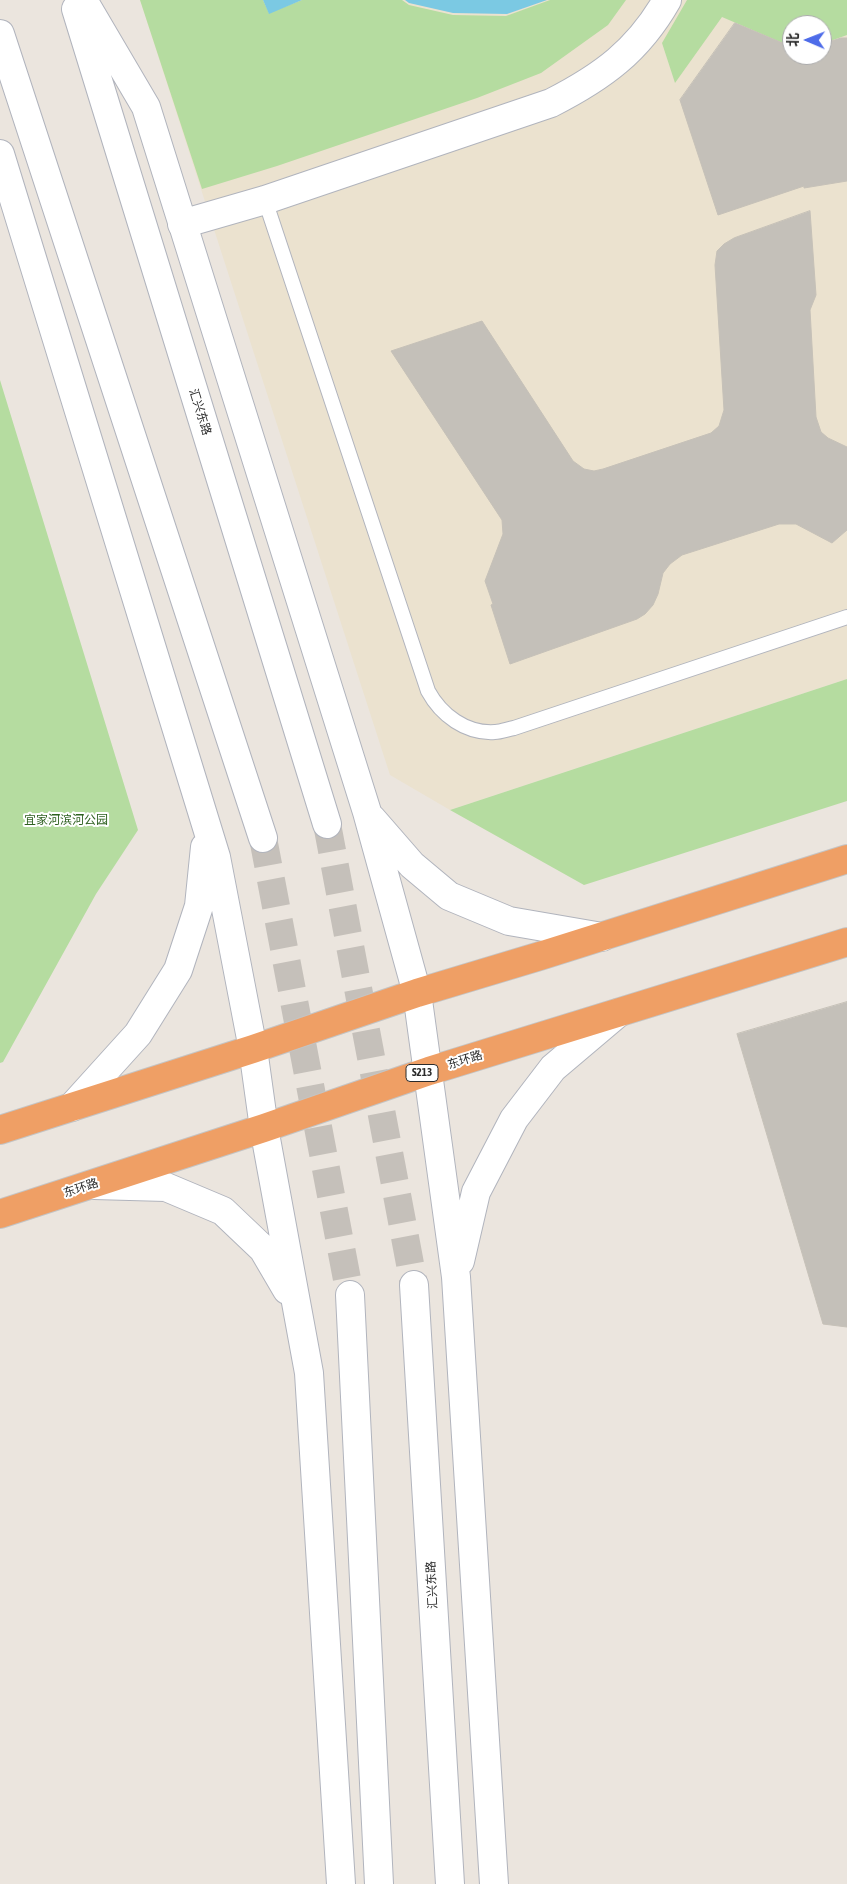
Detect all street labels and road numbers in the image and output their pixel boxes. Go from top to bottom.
street label: 汇兴东路 [186,387,214,437]
street label: 东环路 [446,1048,484,1072]
road number: S213 [406,1064,438,1082]
street label: 东环路 [62,1176,100,1200]
street label: 汇兴东路 [424,1561,440,1609]

